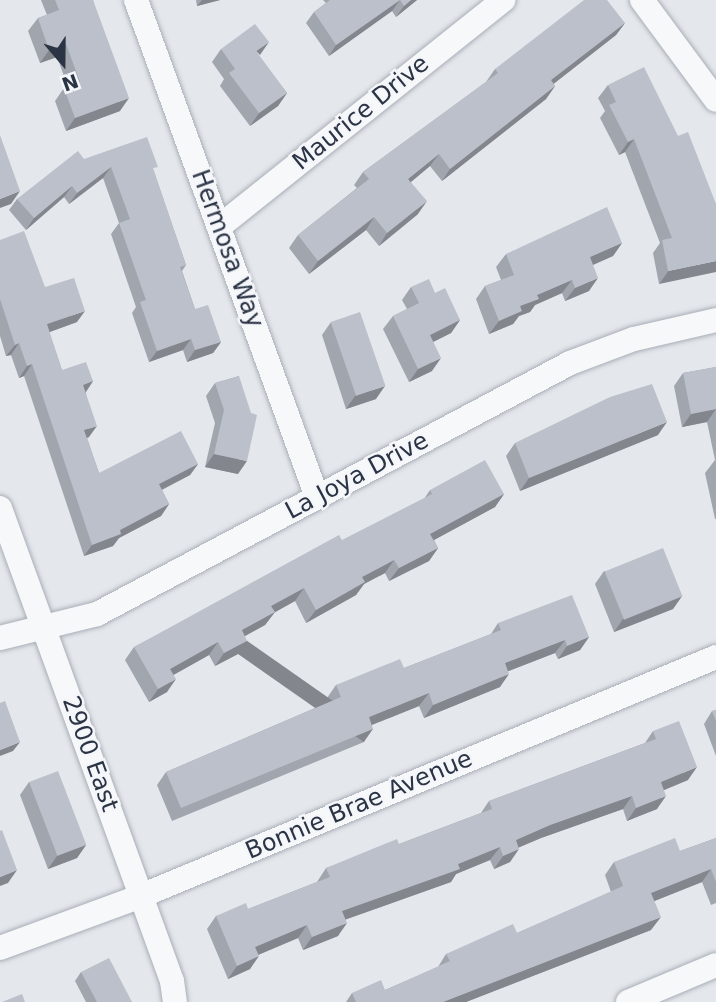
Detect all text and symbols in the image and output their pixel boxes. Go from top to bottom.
north arrow [28,28,98,98]
street label: Maurice Drive [287,49,435,177]
text: N [59,70,81,96]
street label: Hermosa Way [185,166,269,332]
street label: La Joya Drive [280,426,434,526]
street label: 2900 East [56,692,124,816]
street label: Bonnie Brae Avenue [241,744,477,866]

